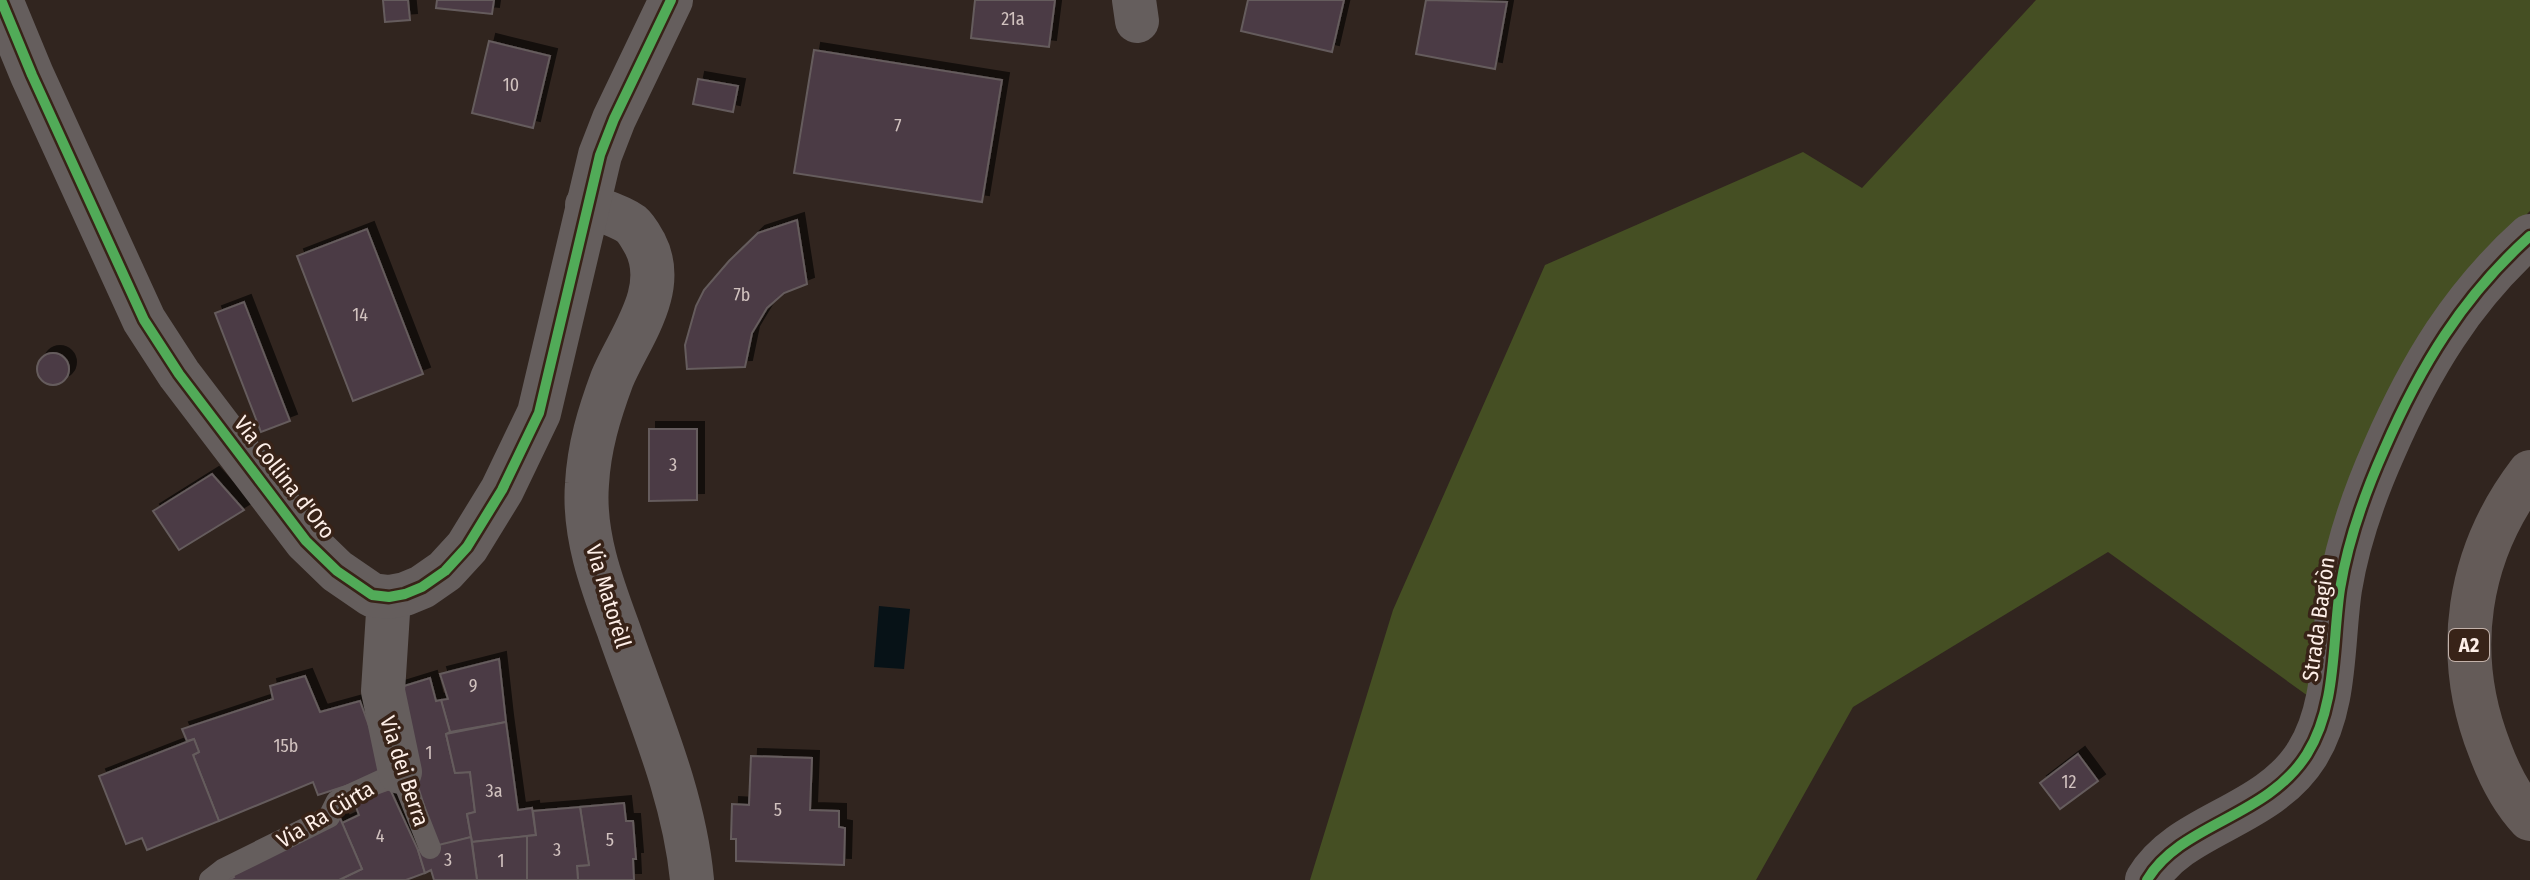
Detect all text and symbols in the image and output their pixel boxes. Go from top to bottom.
house number: 21a [1001,8,1025,30]
house number: 10 [503,74,519,96]
house number: 7 [894,115,902,137]
house number: 7b [734,284,750,306]
house number: 14 [352,304,368,326]
street label: Via Collina d'Oro [228,411,341,544]
house number: 3 [669,454,677,476]
street label: Via Matorèll [580,541,637,651]
street label: Strada Bagiòn [2296,555,2341,683]
road number: A2 [2449,629,2489,661]
house number: 9 [469,675,477,697]
street label: Via dei Berra [374,713,435,830]
house number: 15b [274,735,298,757]
house number: 1 [425,742,433,764]
house number: 12 [2062,771,2077,793]
street label: Via Ra Cürta [272,775,379,854]
house number: 3a [486,780,503,802]
house number: 5 [774,799,782,821]
house number: 4 [376,825,385,847]
house number: 5 [606,829,614,851]
house number: 3 [553,839,561,861]
house number: 3 [444,849,452,871]
house number: 1 [497,850,505,872]

